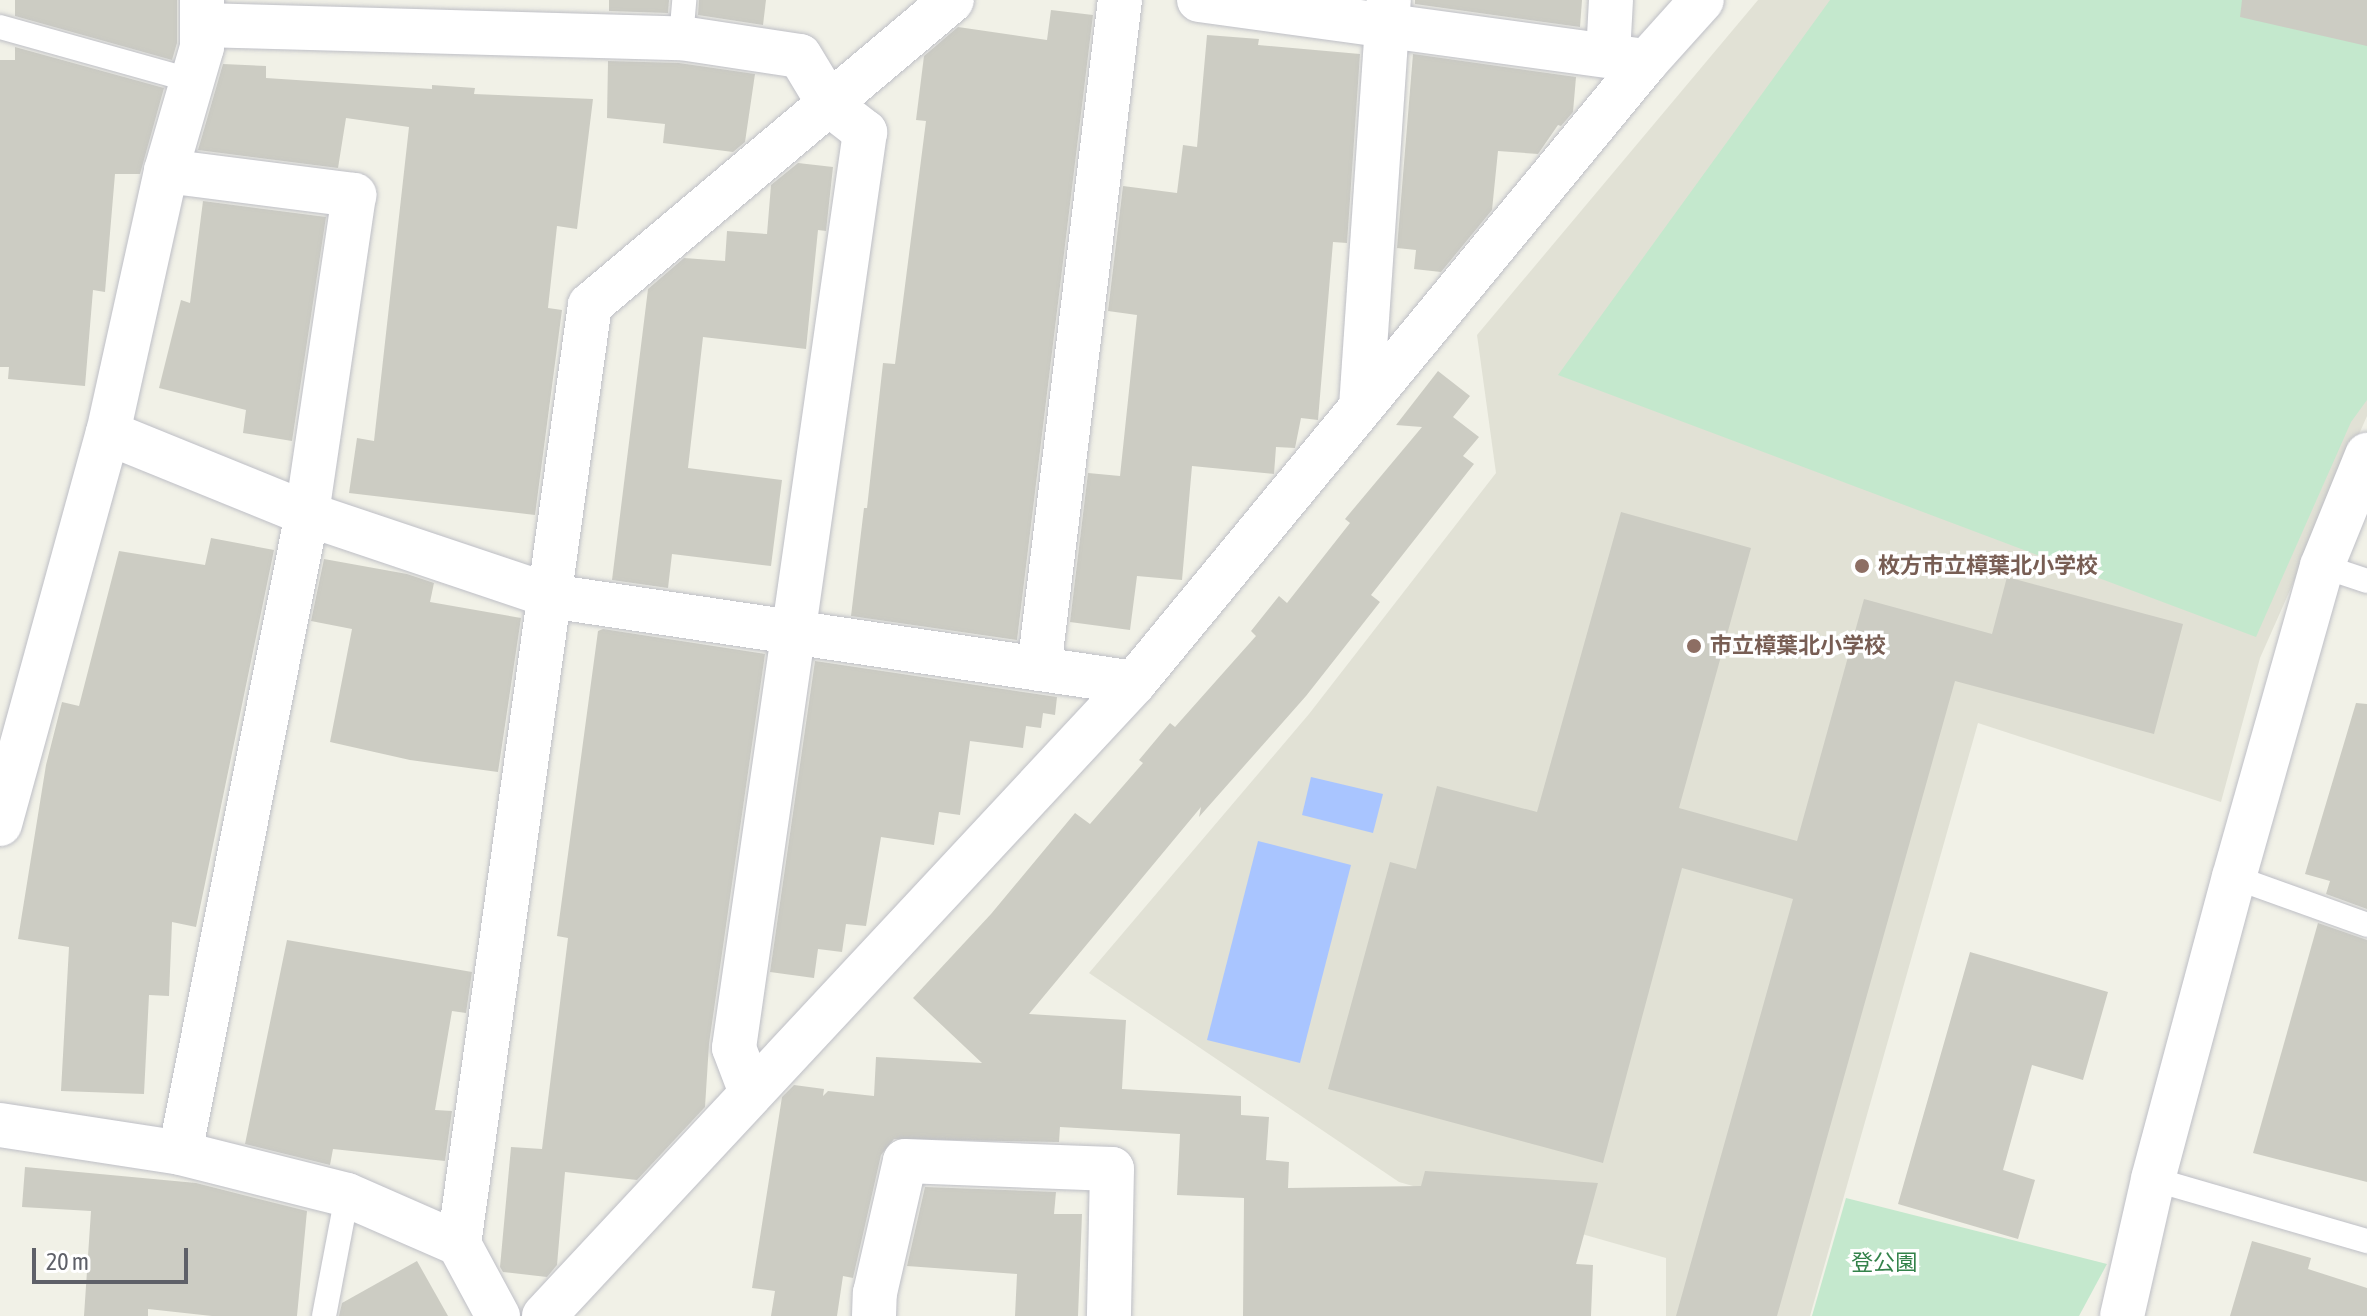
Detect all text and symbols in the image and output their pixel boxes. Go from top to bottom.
place label: 枚方市立樟葉北小学校 [1878,553,2098,579]
marker: 枚方市立樟葉北小学校 [1853,557,1871,575]
place label: 市立樟葉北小学校 [1710,633,1886,659]
marker: 市立樟葉北小学校 [1685,637,1703,655]
scale bar [36,1232,192,1282]
text: 20 m [46,1248,89,1275]
park label: 登公園 [1851,1250,1917,1276]

